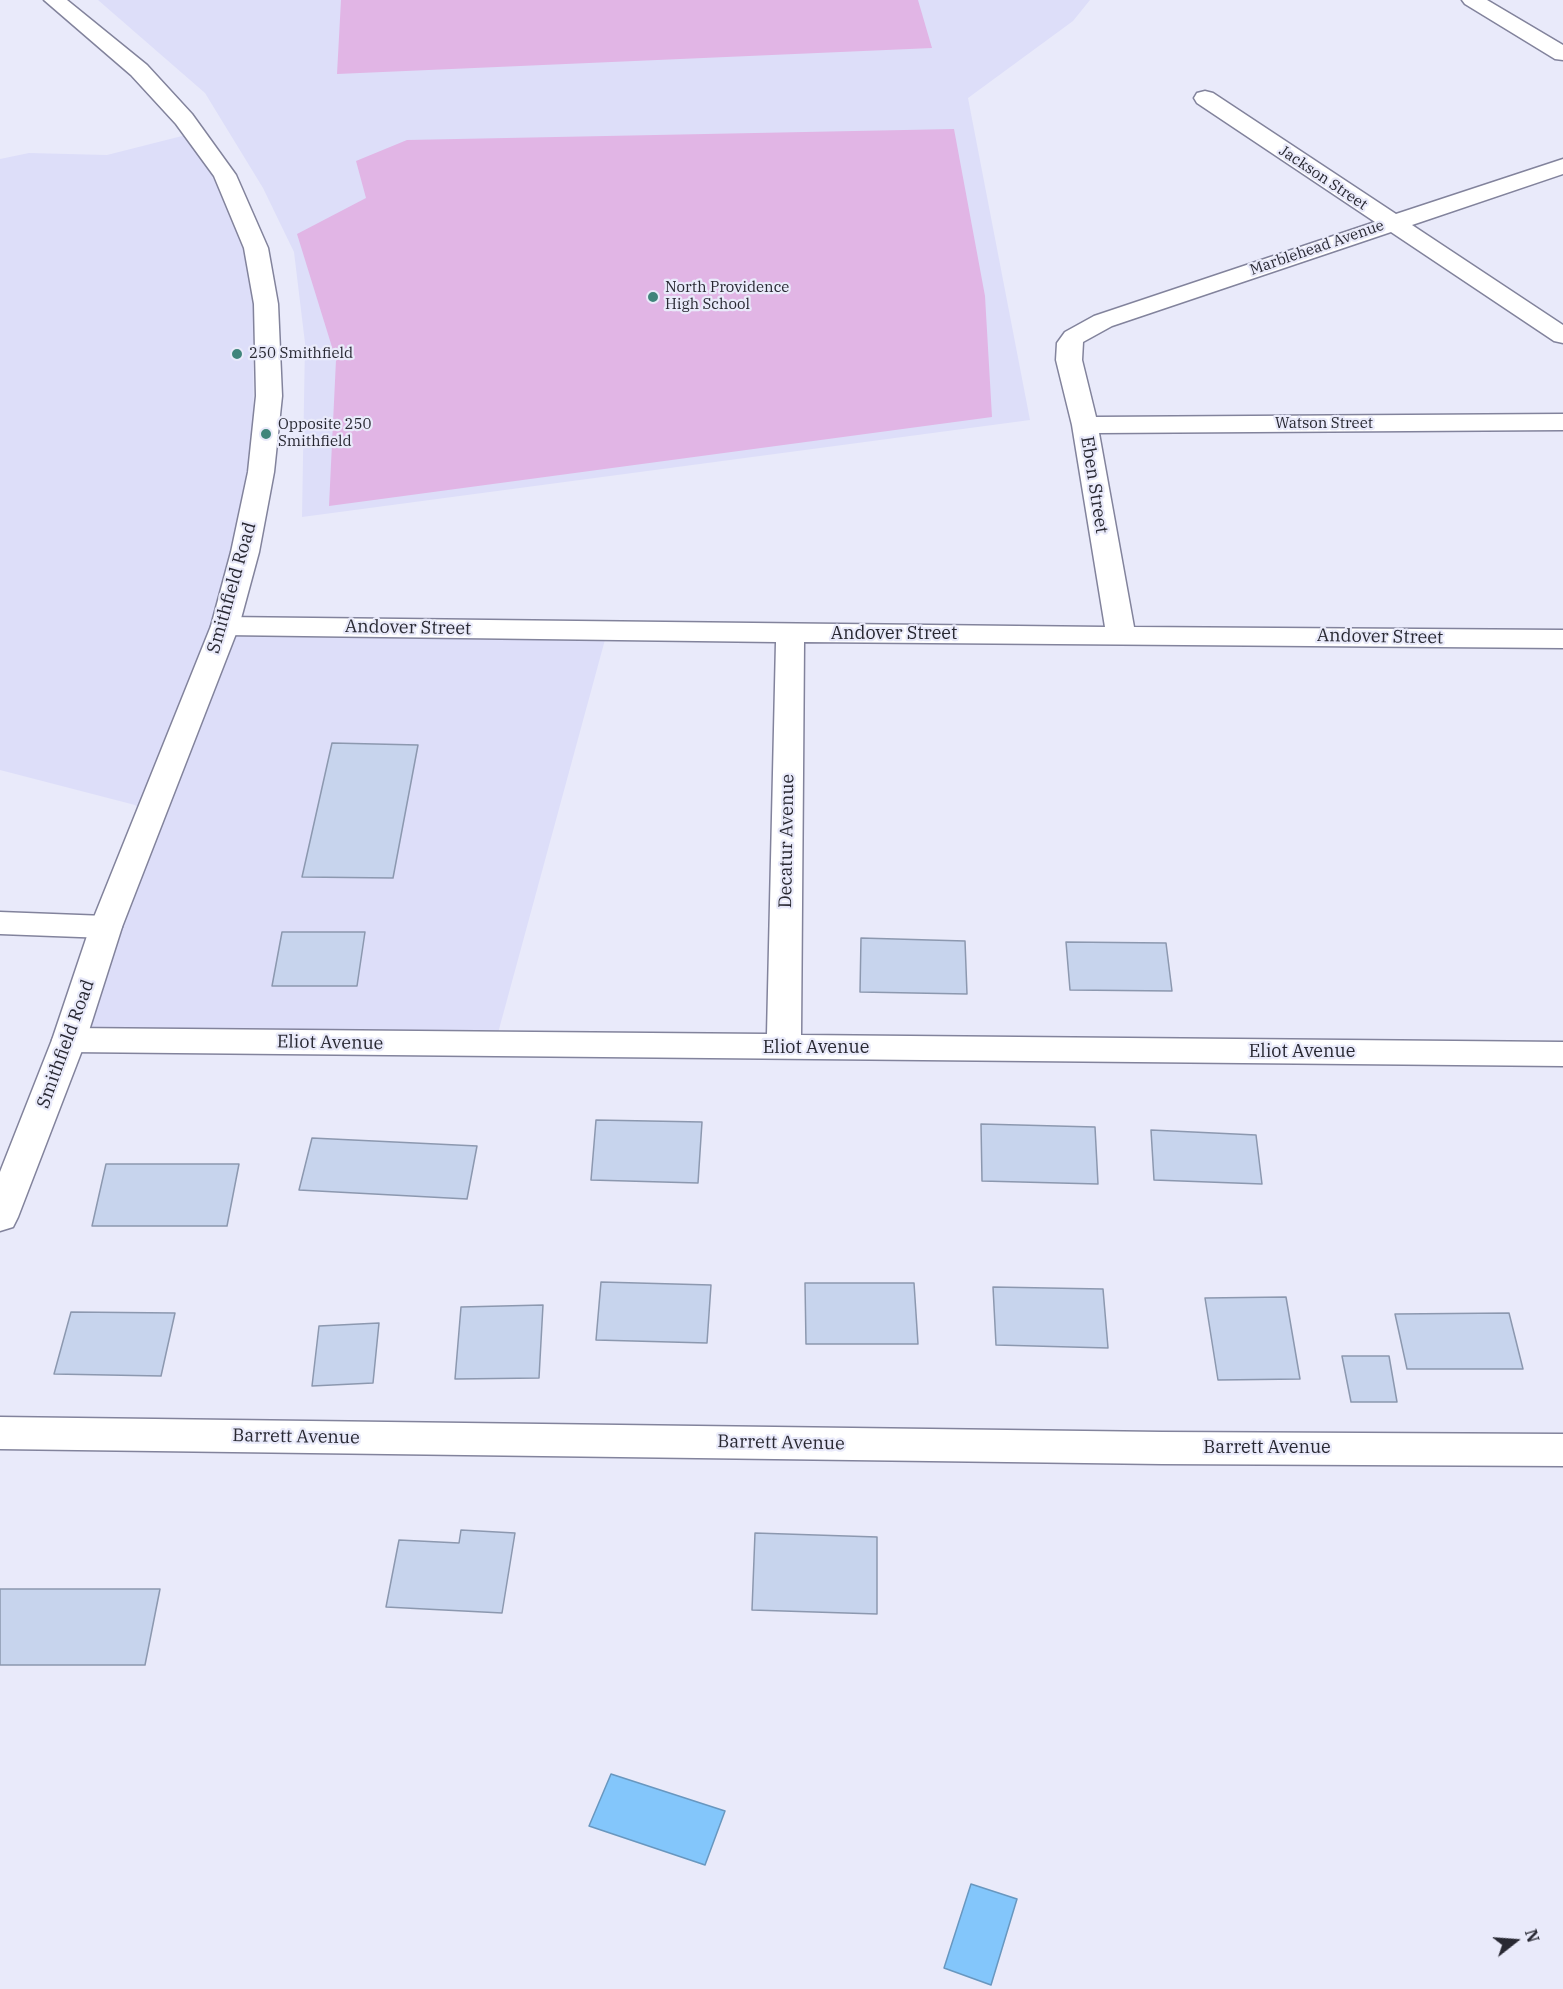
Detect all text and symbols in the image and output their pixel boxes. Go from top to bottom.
street label: Jackson Street [1275,142,1371,214]
street label: Marblehead Avenue [1248,217,1386,279]
place label: North Providence High School [665,279,789,314]
marker: North Providence High School [646,290,660,304]
place label: 250 Smithfield [249,345,353,363]
marker: 250 Smithfield [230,347,244,361]
street label: Watson Street [1275,415,1373,433]
place label: Opposite 250 Smithfield [278,416,372,451]
marker: Opposite 250 Smithfield [259,427,273,441]
street label: Eben Street [1076,435,1112,535]
street label: Smithfield Road [203,520,261,656]
street label: Andover Street [345,616,471,640]
street label: Andover Street [831,623,957,645]
street label: Andover Street [1317,625,1443,649]
street label: Decatur Avenue [775,774,799,908]
street label: Smithfield Road [33,977,99,1111]
street label: Eliot Avenue [277,1031,383,1055]
street label: Eliot Avenue [763,1037,869,1059]
street label: Eliot Avenue [1249,1041,1355,1063]
street label: Barrett Avenue [232,1425,360,1449]
street label: Barrett Avenue [717,1431,845,1455]
street label: Barrett Avenue [1203,1437,1331,1459]
north arrow [1485,1911,1545,1971]
text: N [1521,1927,1544,1945]

